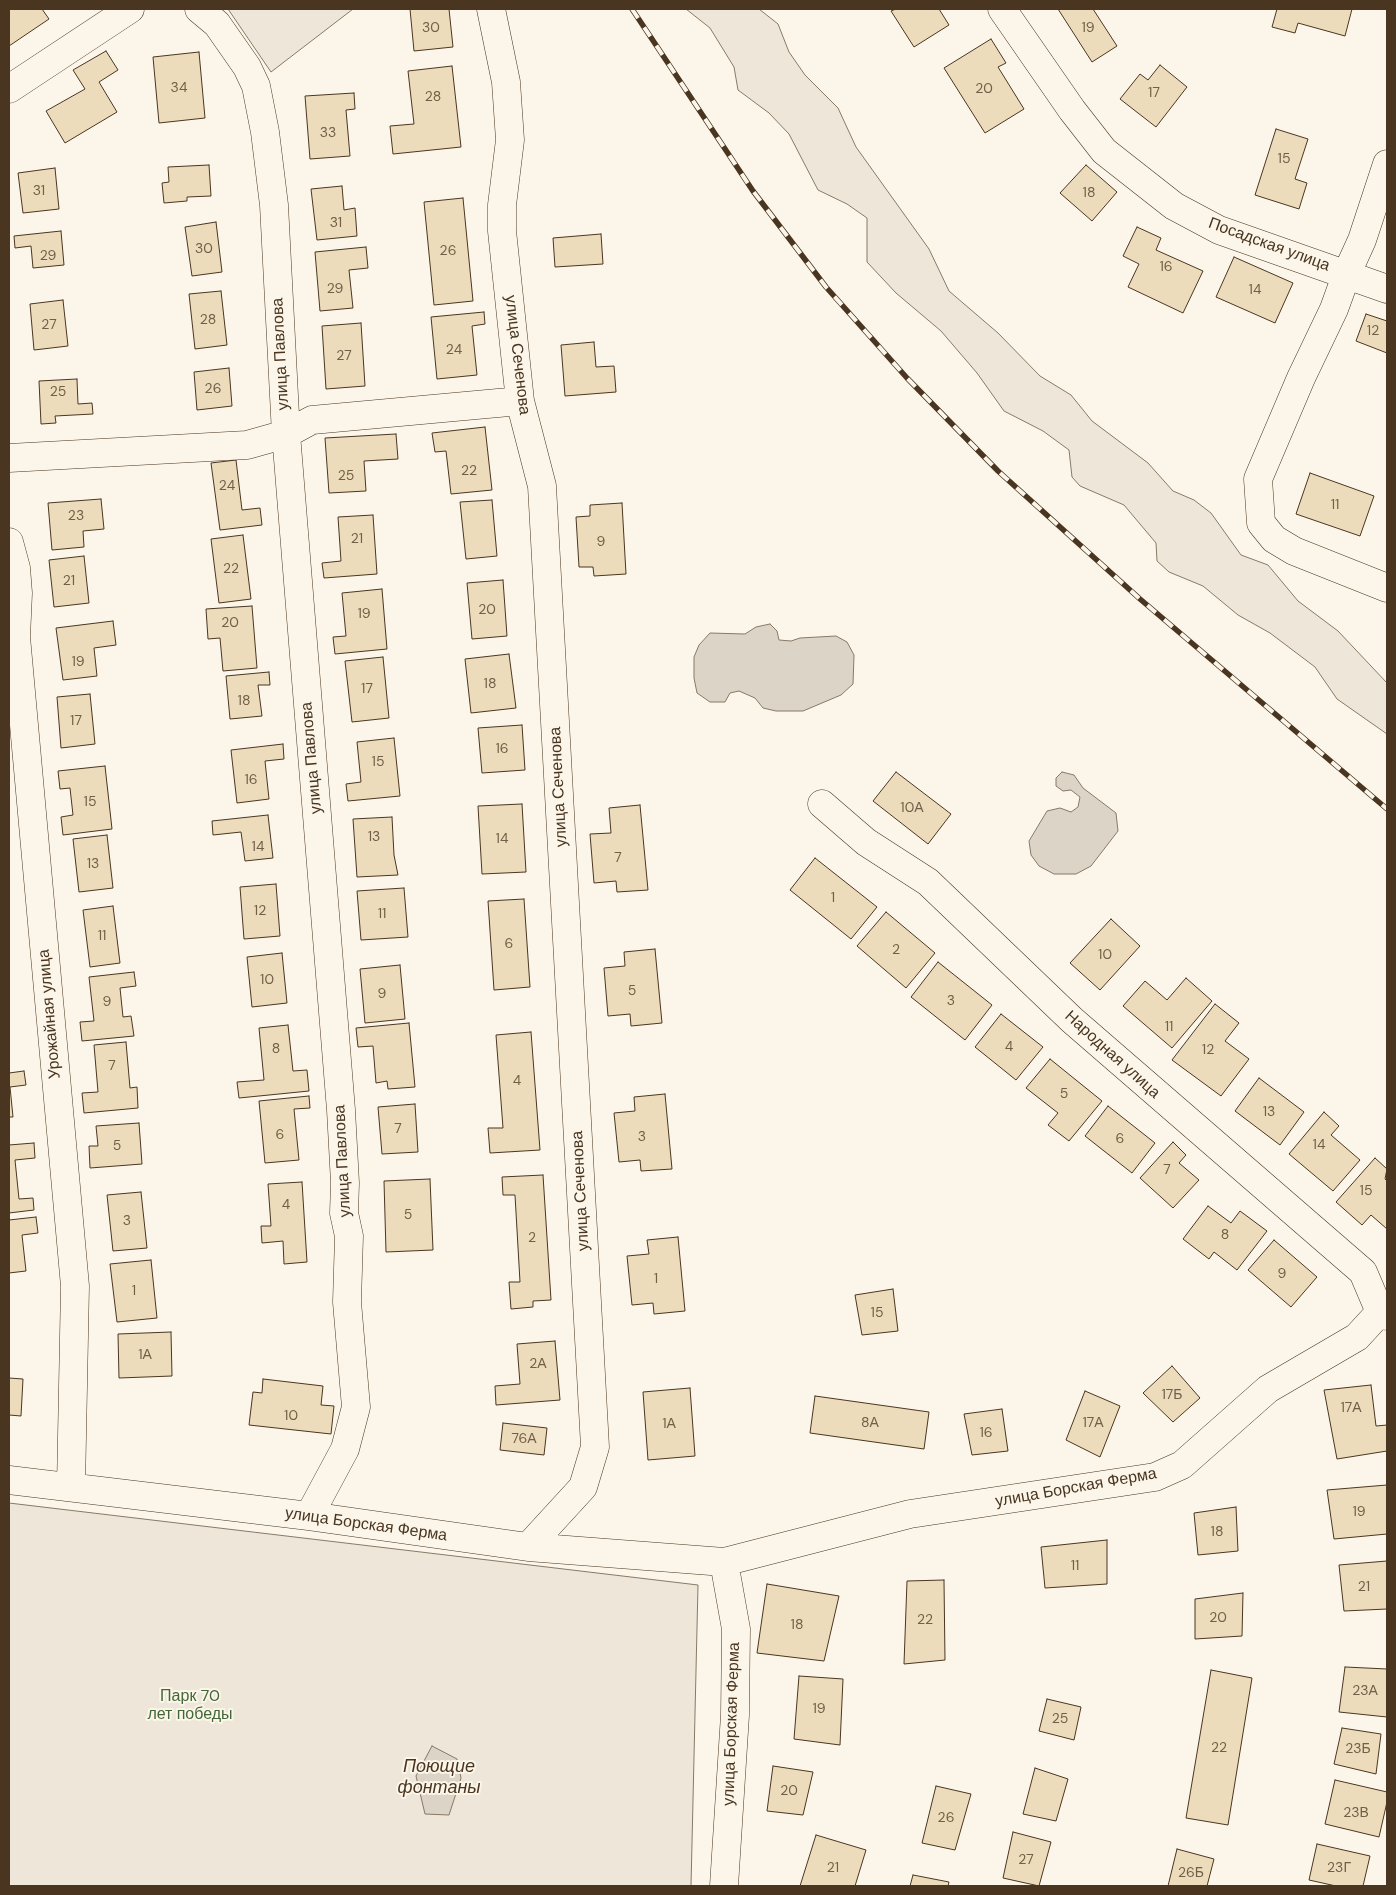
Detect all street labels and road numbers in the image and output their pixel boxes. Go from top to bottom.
street label: Посадская улица [1206,214,1332,276]
street label: улица Сеченова [500,294,534,416]
street label: улица Павлова [268,297,294,411]
street label: улица Павлова [298,701,326,815]
street label: улица Сеченова [546,726,572,848]
street label: Урожайная улица [35,948,65,1080]
street label: Народная улица [1060,1007,1164,1103]
street label: улица Павлова [330,1104,356,1218]
street label: улица Сеченова [568,1130,594,1252]
street label: улица Борская Ферма [994,1464,1158,1512]
street label: улица Борская Ферма [284,1504,448,1546]
street label: улица Борская Ферма [720,1642,744,1806]

